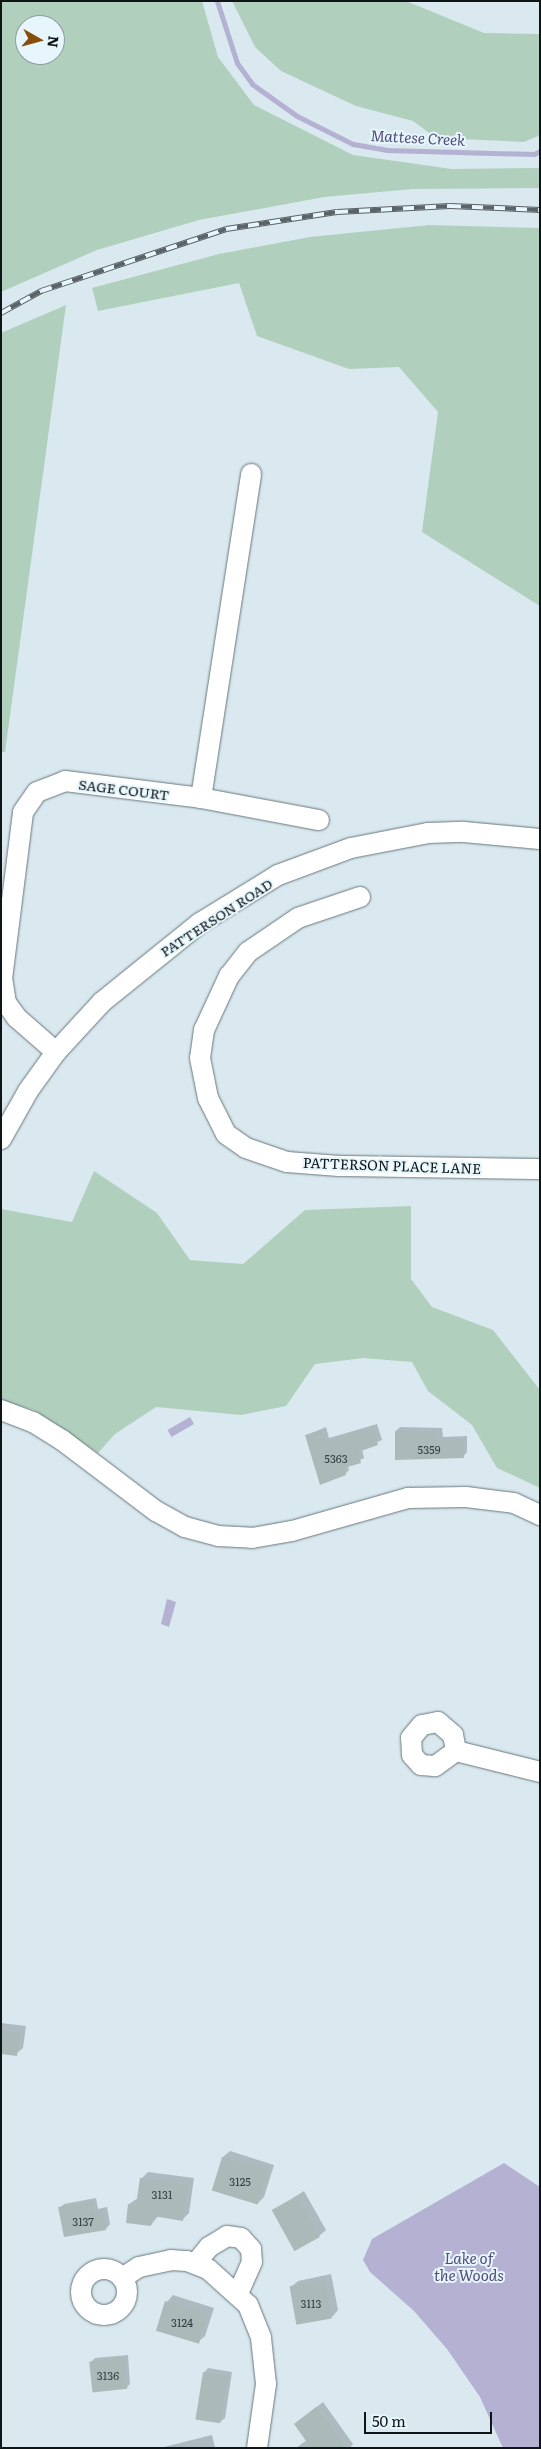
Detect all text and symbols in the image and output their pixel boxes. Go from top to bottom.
north arrow [15,15,65,65]
text: N [43,35,65,49]
water label: Mattese Creek [370,126,466,148]
street label: SAGE COURT [78,775,170,803]
street label: PATTERSON ROAD [157,875,275,959]
street label: PATTERSON PLACE LANE [303,1153,481,1177]
house number: 5359 [418,1442,440,1456]
house number: 5363 [324,1451,348,1465]
house number: 3125 [229,2174,251,2188]
house number: 3131 [152,2187,172,2201]
house number: 3137 [72,2214,94,2228]
water label: Lake of the Woods [434,2248,504,2283]
house number: 3113 [301,2296,321,2310]
house number: 3124 [171,2315,193,2329]
house number: 3136 [97,2368,119,2382]
scale bar [366,2402,494,2434]
text: 50 m [372,2409,406,2432]

